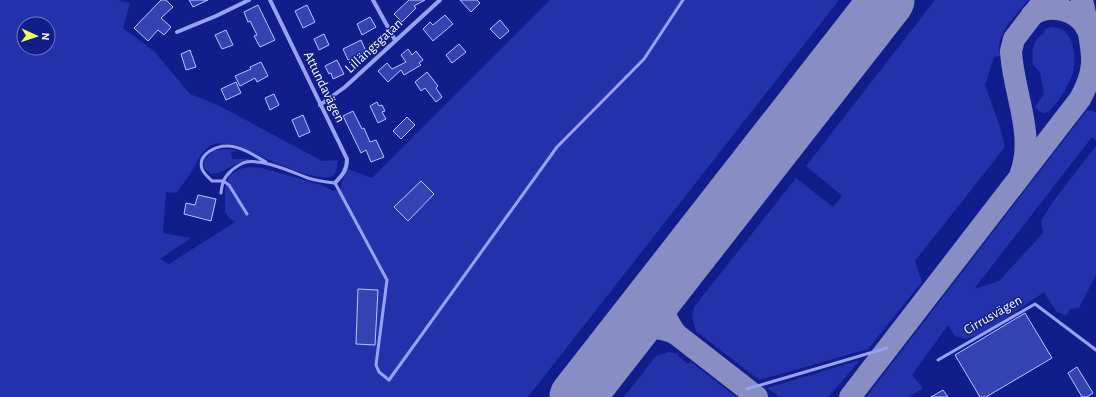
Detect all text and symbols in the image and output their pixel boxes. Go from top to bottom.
north arrow [16,16,56,56]
street label: Lillängsgatan [343,16,405,76]
text: N [40,32,51,41]
street label: Attundavägen [301,49,347,125]
street label: Cirrusvägen [961,293,1025,337]

